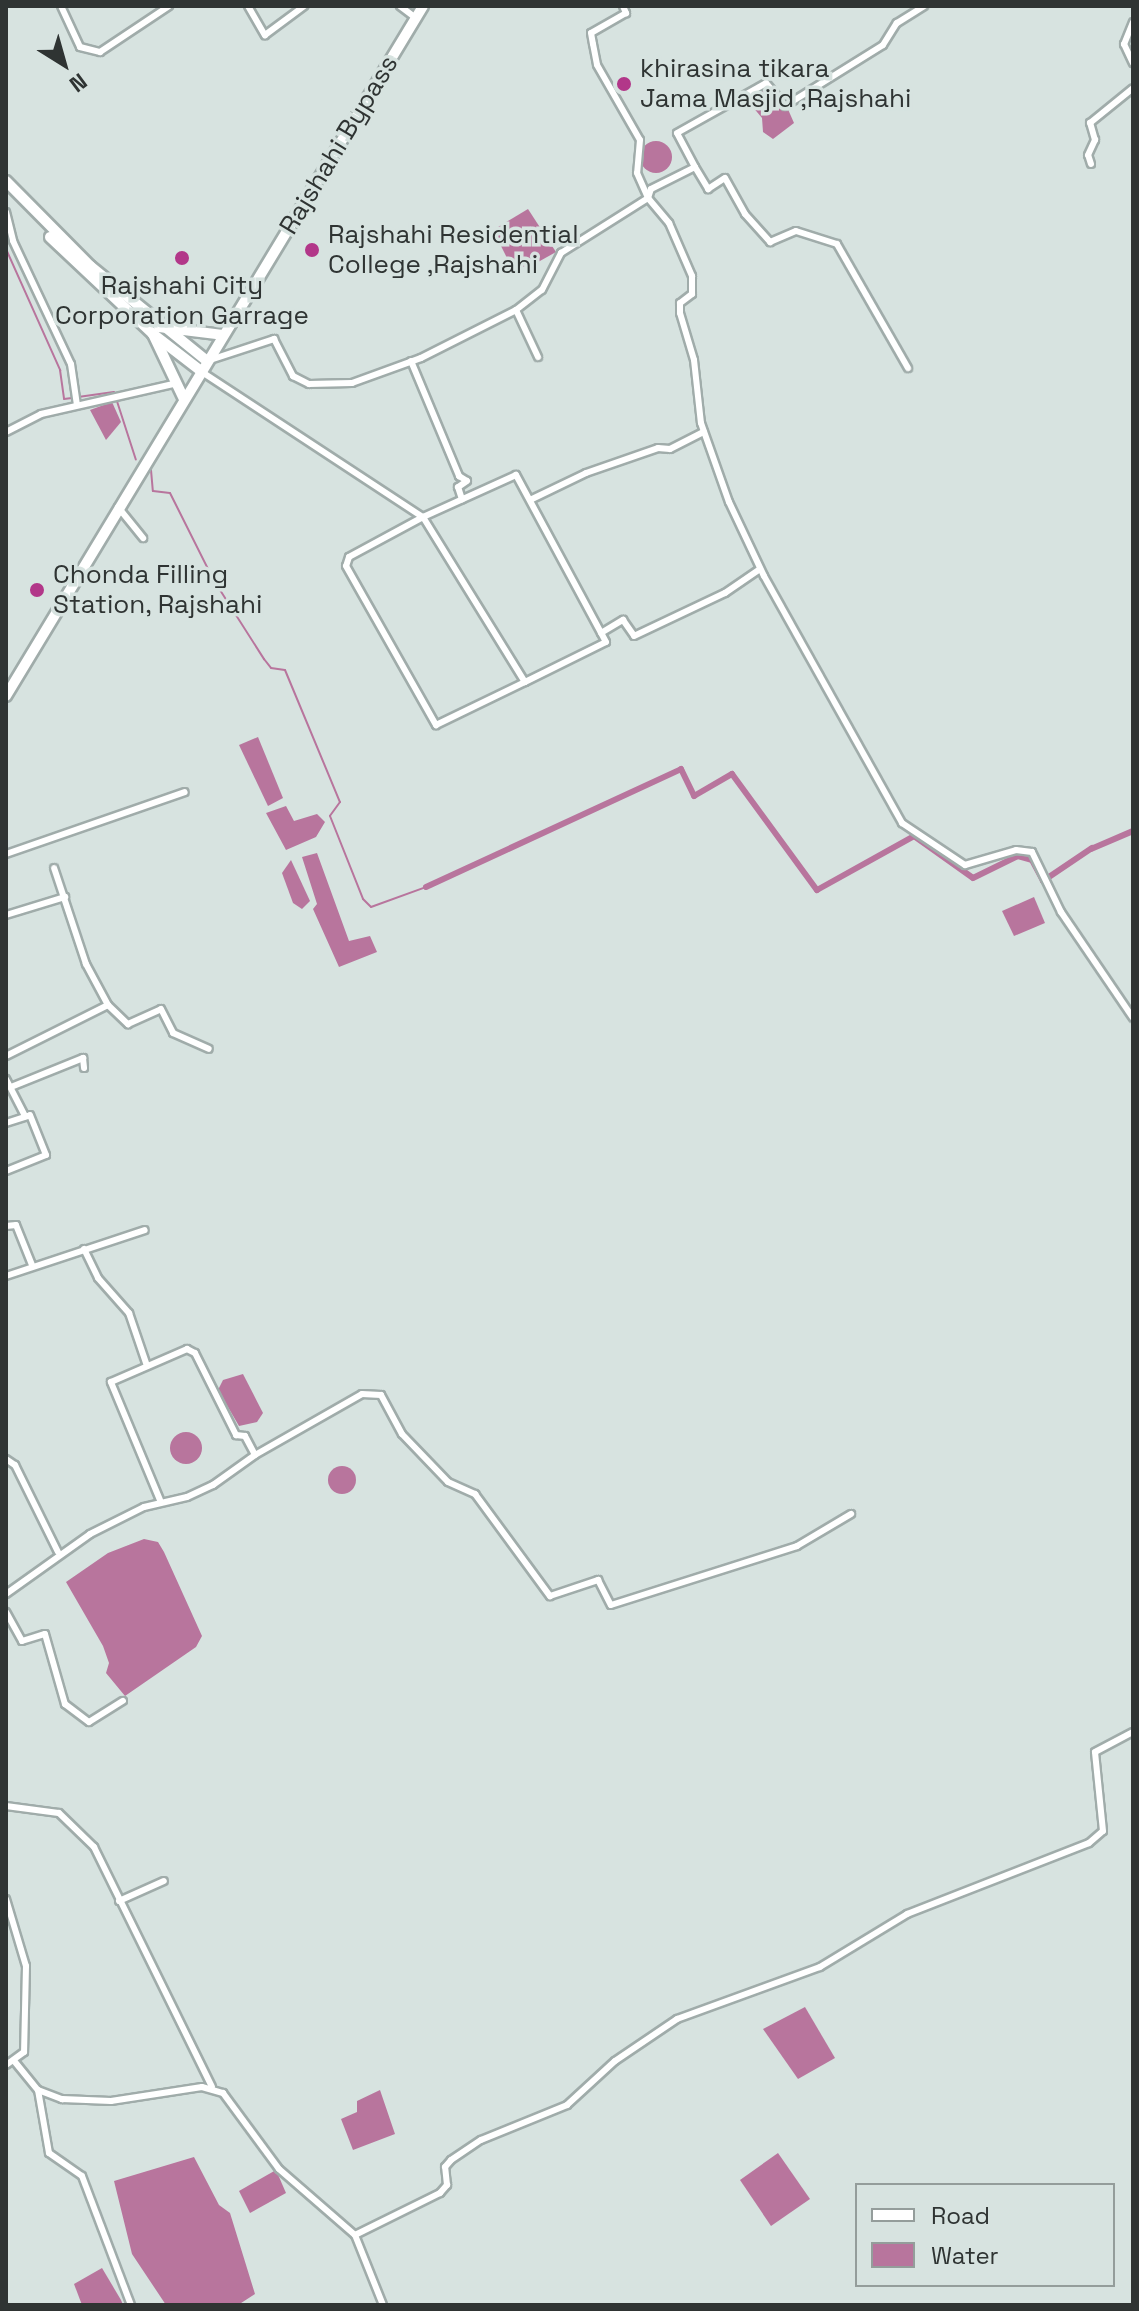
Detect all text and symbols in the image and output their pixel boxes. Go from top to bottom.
north arrow [24,24,104,104]
street label: Rajshahi Bypass [273,50,405,240]
place label: khirasina tikara Jama Masjid ,Rajshahi [640,53,912,114]
text: N [64,68,93,99]
marker: khirasina tikara Jama Masjid ,Rajshahi [615,75,633,93]
place label: Rajshahi Residential College ,Rajshahi [328,219,579,280]
marker: Rajshahi Residential College ,Rajshahi [303,241,321,259]
marker: Rajshahi City Corporation Garrage [173,249,191,267]
place label: Rajshahi City Corporation Garrage [55,270,309,332]
place label: Chonda Filling Station, Rajshahi [53,559,263,620]
marker: Chonda Filling Station, Rajshahi [28,581,46,599]
legend [855,2183,1115,2287]
text: Road [931,2200,990,2231]
text: Water [931,2240,999,2271]

